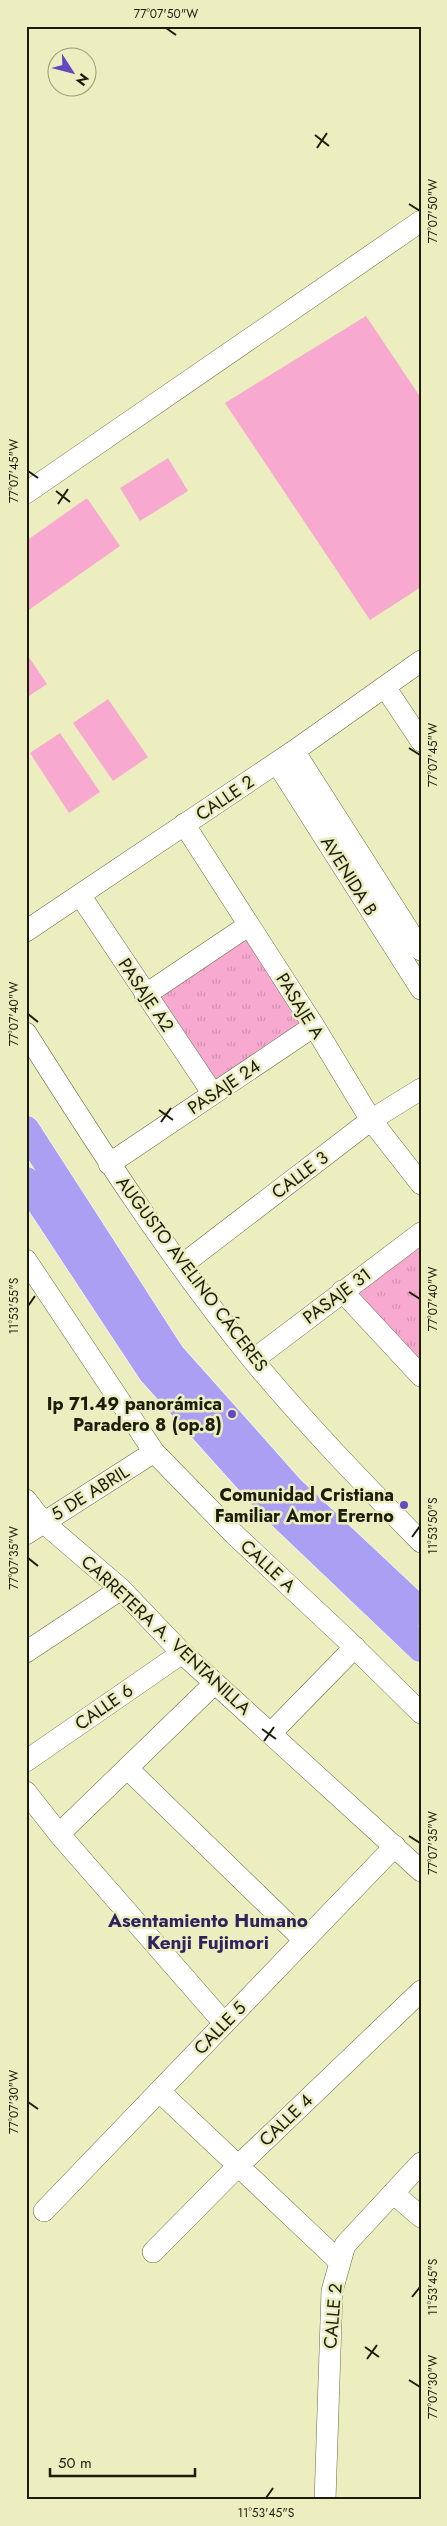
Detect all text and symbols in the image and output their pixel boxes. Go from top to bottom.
text: 77°07'50"W [134,5,198,23]
north arrow [48,48,98,98]
text: N [71,69,94,90]
text: 77°07'50"W [424,179,442,243]
text: 77°07'45"W [5,439,23,503]
text: 77°07'45"W [424,723,442,787]
street label: CALLE 2 [191,769,259,827]
street label: AVENIDA B [314,831,384,921]
street label: PASAJE A2 [112,953,180,1037]
street label: PASAJE A [269,968,331,1044]
text: 77°07'40"W [5,982,23,1046]
street label: PASAJE 24 [182,1053,266,1121]
street label: CALLE 3 [266,1145,334,1205]
street label: AUGUSTO AVELINO CÁCERES [110,1171,274,1377]
street label: PASAJE 31 [297,1262,377,1330]
text: 77°07'40"W [424,1267,442,1331]
text: 11°53'55"S [5,1277,23,1334]
place label: Ip 71.49 panorámica Paradero 8 (op.8) [47,1391,222,1438]
marker: Ip 71.49 panorámica Paradero 8 (op.8) [226,1408,238,1420]
street label: 5 DE ABRIL [46,1459,134,1527]
place label: Comunidad Cristiana Familiar Amor Ererno [215,1482,394,1529]
text: 11°53'50"S [424,1497,442,1555]
marker: Comunidad Cristiana Familiar Amor Ererno [398,1499,410,1511]
text: 77°07'35"W [5,1526,23,1590]
street label: CALLE A [235,1534,302,1599]
street label: CARRETERA A. VENTANILLA [75,1549,257,1721]
street label: CALLE 6 [70,1677,138,1737]
text: 77°07'35"W [424,1811,442,1875]
district label: Asentamiento Humano Kenji Fujimori [107,1907,308,1956]
street label: CALLE 5 [188,1995,252,2061]
text: 77°07'30"W [5,2070,23,2134]
street label: CALLE 4 [253,2088,319,2152]
text: 11°53'45"S [424,2258,442,2315]
street label: CALLE 2 [317,2282,349,2350]
text: 77°07'30"W [424,2355,442,2419]
scale bar [50,2446,195,2478]
text: 50 m [58,2452,92,2474]
text: 11°53'45"S [238,2504,295,2522]

